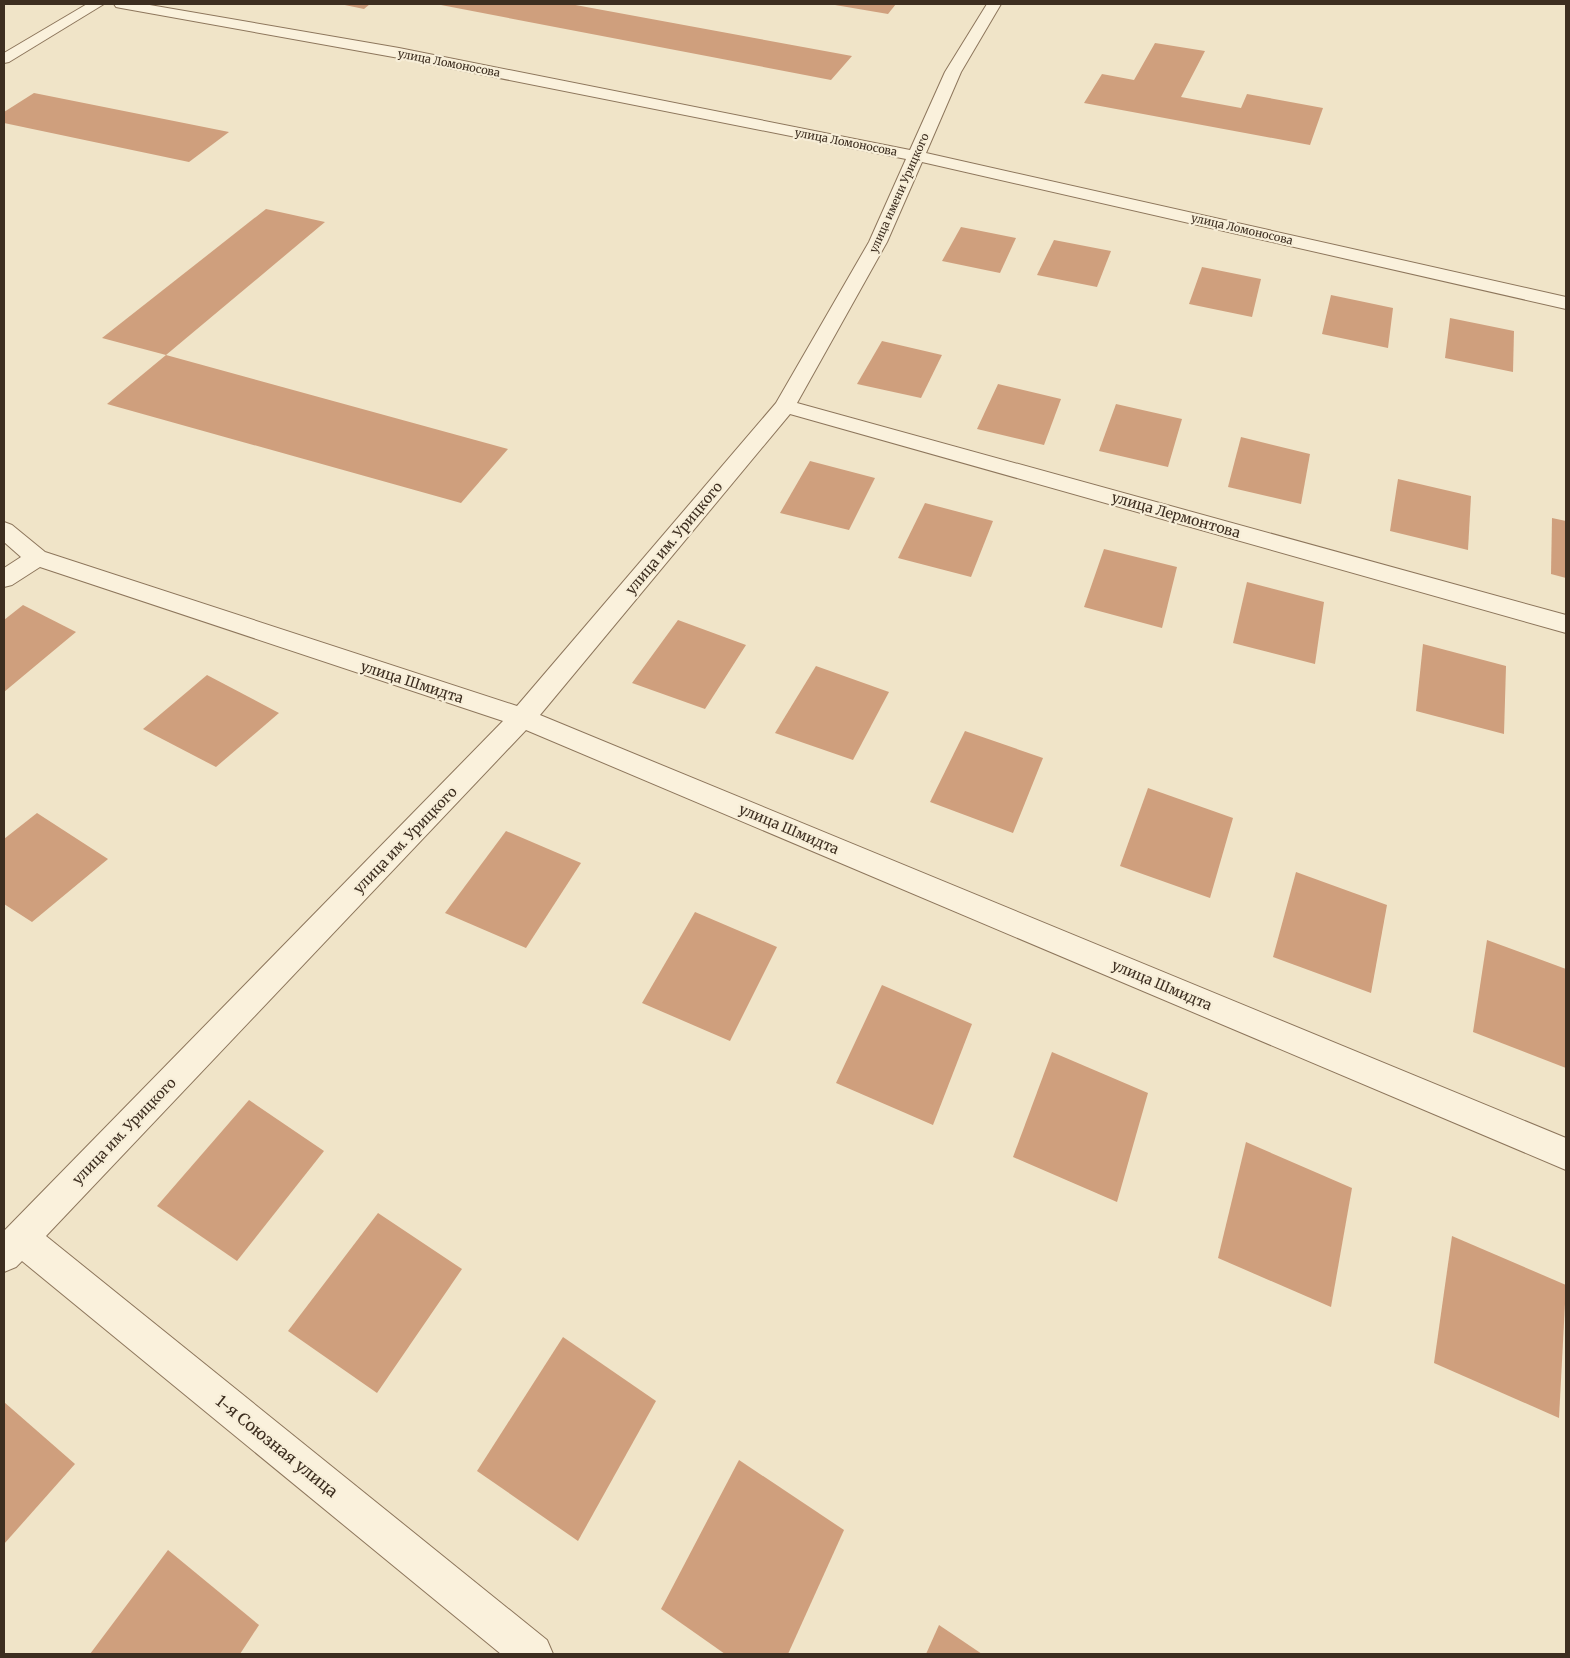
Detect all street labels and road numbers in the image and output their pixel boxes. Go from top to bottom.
street label: улица Ломоносова [397,46,501,80]
street label: улица Ломоносова [794,125,898,159]
street label: улица имени Урицкого [866,130,932,255]
street label: улица Ломоносова [1190,210,1294,248]
street label: улица им. Урицкого [622,478,726,598]
street label: улица Лермонтова [1110,488,1243,542]
street label: улица Шмидта [358,657,466,707]
street label: улица им. Урицкого [349,783,461,897]
street label: улица Шмидта [736,800,842,858]
street label: улица Шмидта [1109,956,1215,1014]
street label: улица им. Урицкого [68,1074,180,1188]
street label: 1-я Союзная улица [212,1391,342,1502]

